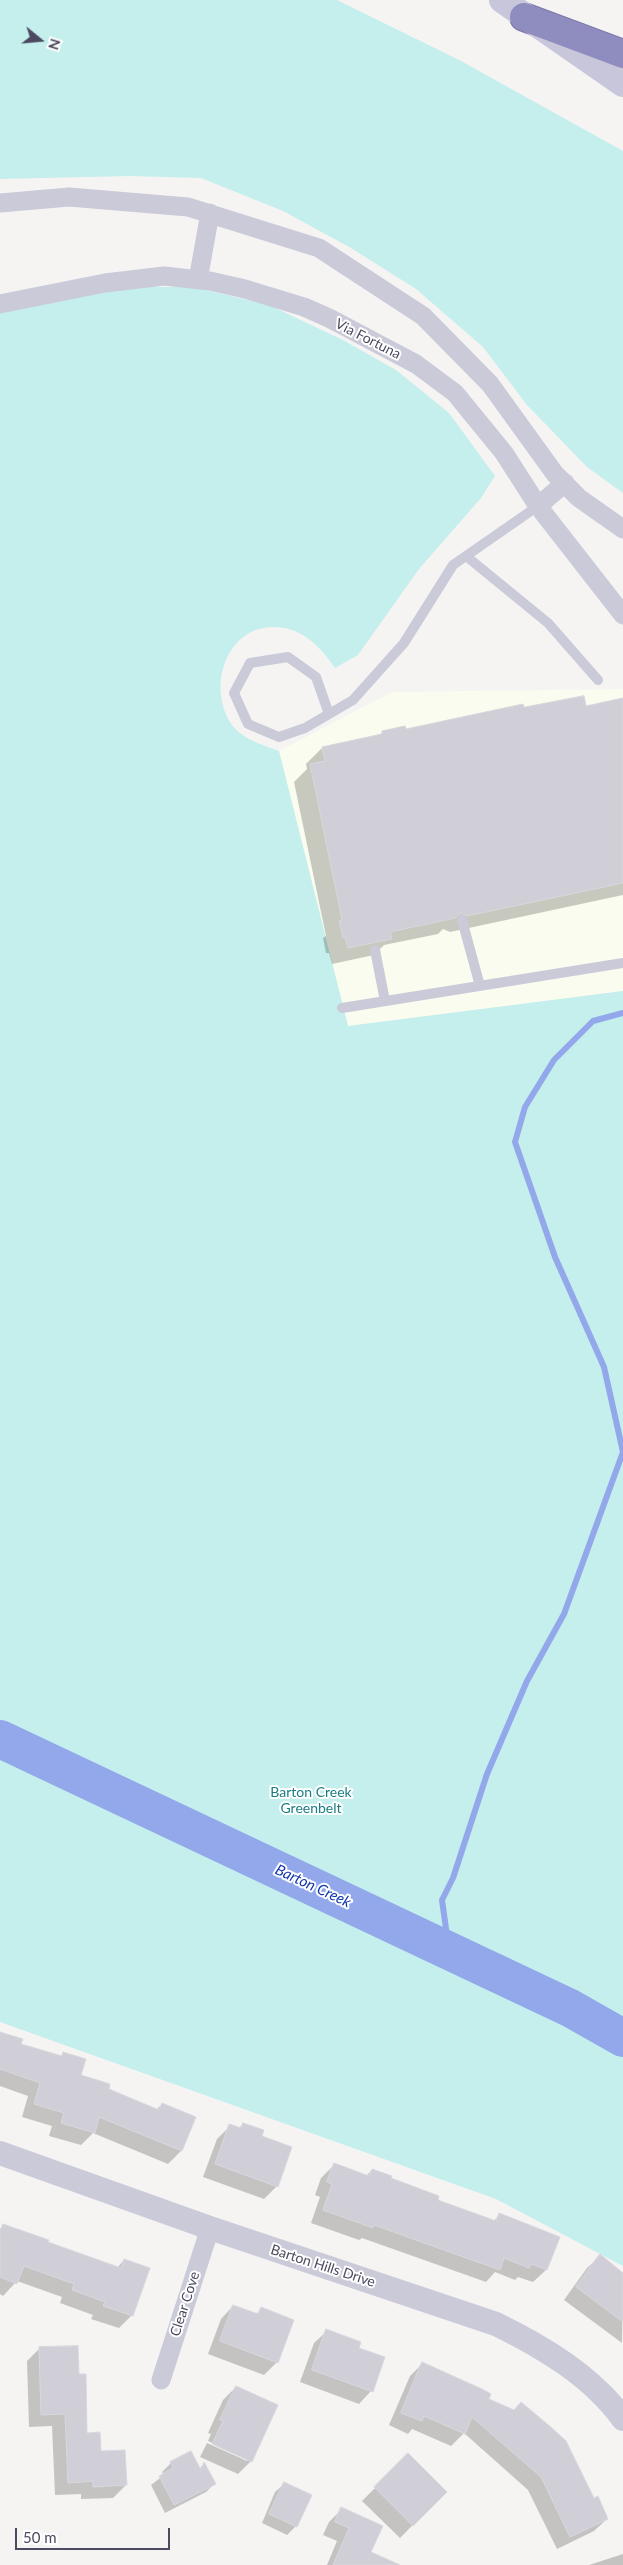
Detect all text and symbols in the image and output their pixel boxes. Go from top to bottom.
north arrow [15,15,65,65]
text: N [45,37,65,52]
street label: Via Fortuna [332,315,404,363]
park label: Barton Creek Greenbelt [270,1784,352,1816]
water label: Barton Creek [272,1861,354,1911]
street label: Barton Hills Drive [269,2241,377,2291]
street label: Clear Cove [167,2270,203,2338]
scale bar [18,2518,172,2550]
text: 50 m [23,2528,57,2546]

